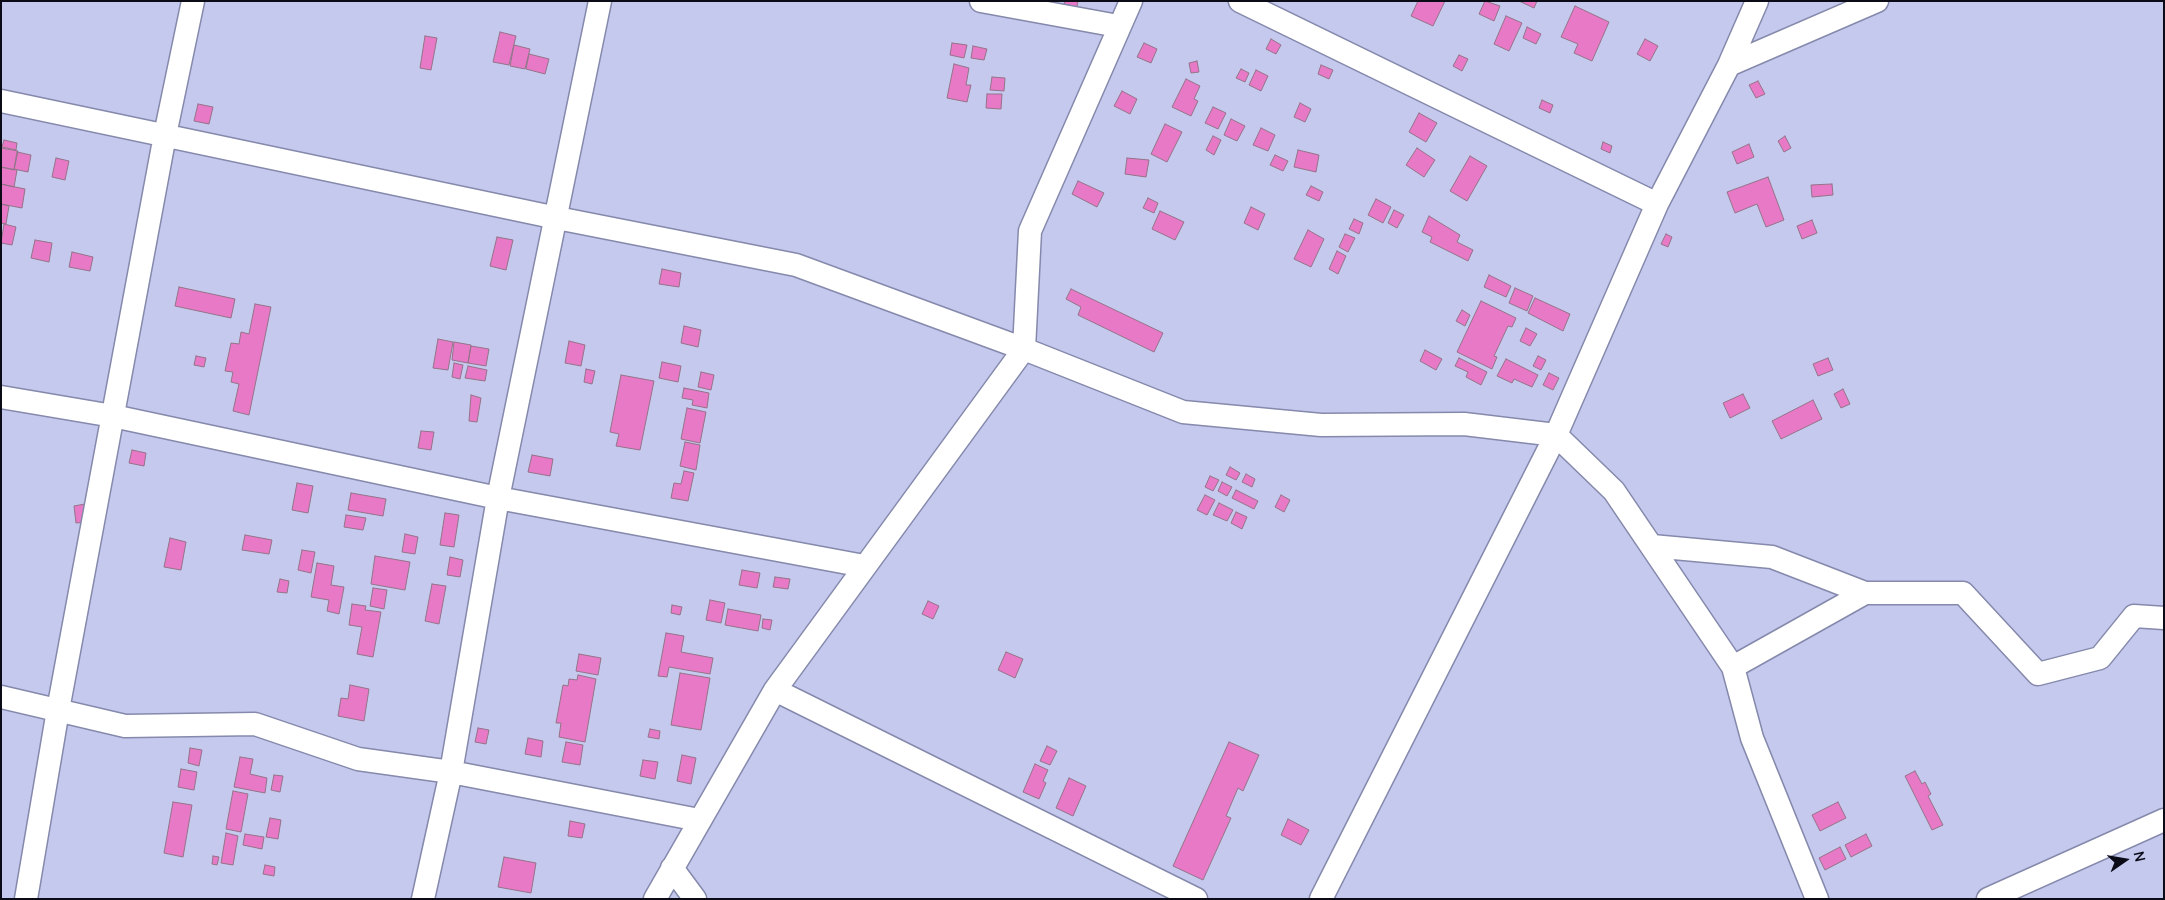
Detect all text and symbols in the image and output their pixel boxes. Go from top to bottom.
north arrow [2100,835,2150,885]
text: N [2130,849,2150,864]

